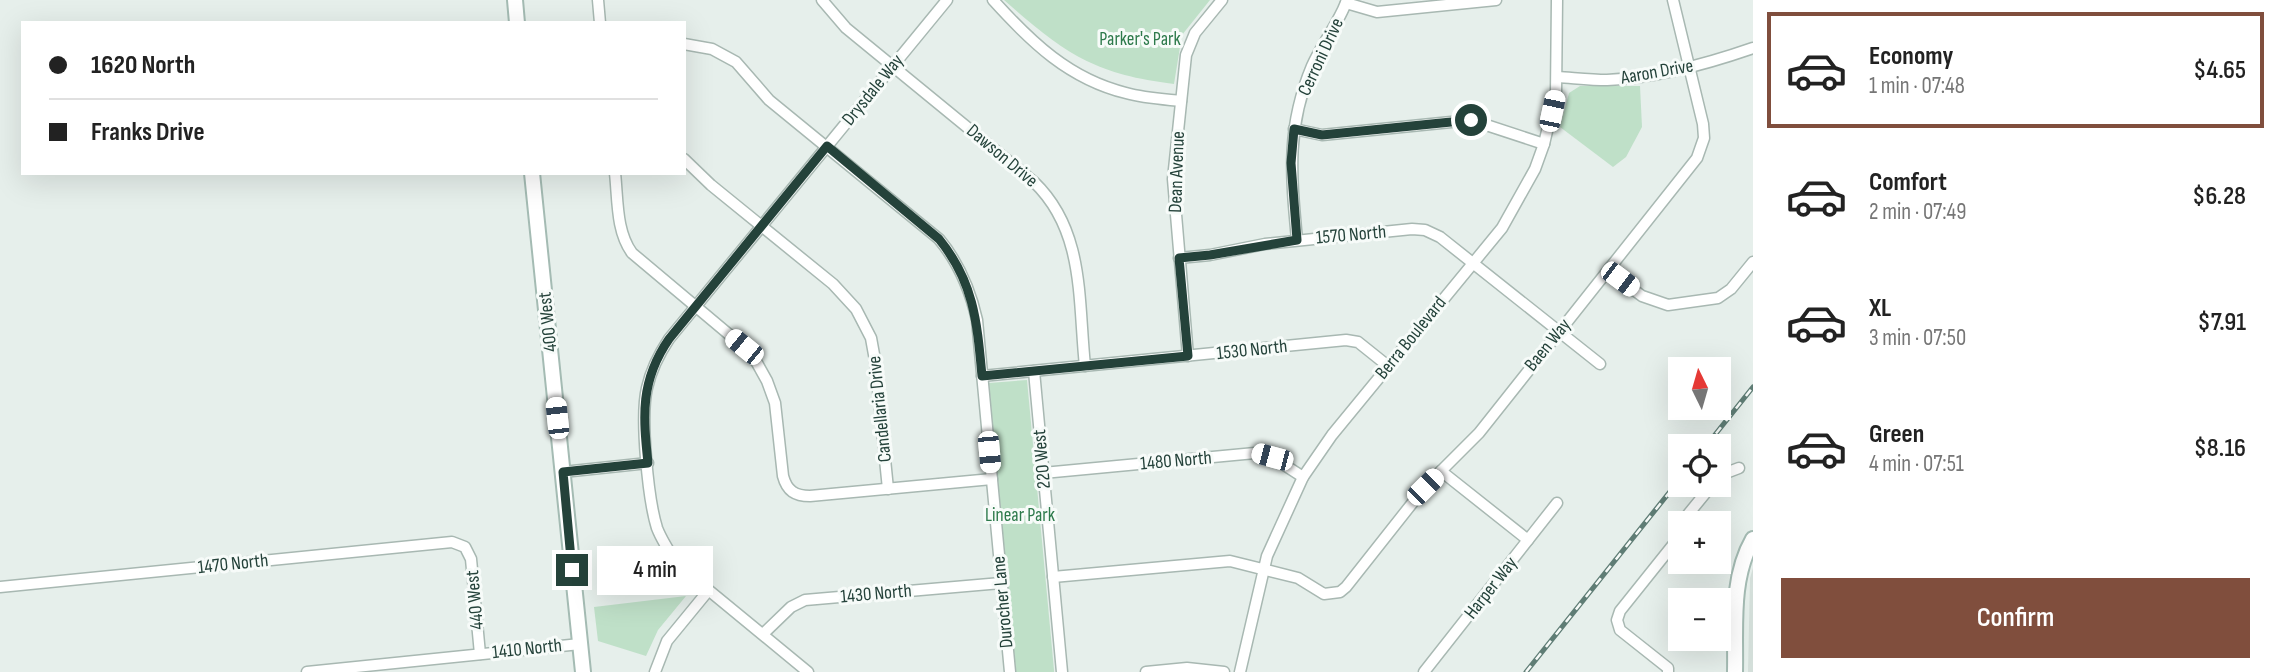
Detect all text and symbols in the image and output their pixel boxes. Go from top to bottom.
street label: Cerroni Drive [1293,15,1349,99]
park label: Parker's Park [1099,28,1181,51]
icon: car [1785,39,1848,102]
text: Economy [1869,41,1953,72]
street label: Drysdale Way [837,49,909,130]
text: 1620 North [91,50,195,81]
street label: Aaron Drive [1618,54,1695,90]
text: $4.65 [2193,55,2246,86]
text: 1 min · 07:48 [1869,72,1965,100]
car [1538,88,1567,134]
route start [1455,104,1487,136]
text: Franks Drive [91,117,205,148]
street label: Dawson Drive [962,120,1042,192]
street label: Dean Avenue [1164,131,1190,213]
icon: car [1785,165,1848,228]
text: Comfort [1869,167,1947,198]
text: $6.28 [2192,181,2246,212]
text: 2 min · 07:49 [1869,198,1966,226]
street label: 1570 North [1315,220,1387,250]
car [1597,258,1644,300]
street label: 400 West [533,291,563,353]
icon: car [1785,291,1848,354]
street label: Berra Boulevard [1371,292,1451,384]
text: XL [1869,293,1891,324]
text: $7.91 [2198,307,2246,338]
street label: Baen Way [1520,314,1577,376]
text: 3 min · 07:50 [1869,324,1966,352]
car [722,326,767,368]
street label: 1530 North [1216,335,1288,365]
street label: Candellaria Drive [863,355,897,463]
north arrow [1668,357,1731,420]
map controls [1668,357,1731,651]
car [545,396,570,440]
icon: car [1785,417,1848,480]
text: Green [1869,419,1924,450]
street label: 220 West [1028,428,1056,490]
car [977,430,1002,474]
text: $8.16 [2194,433,2246,464]
button: locate [1668,434,1731,497]
car [1249,441,1296,473]
street label: 1480 North [1139,446,1213,476]
text: 4 min · 07:51 [1869,450,1964,478]
car [1403,465,1448,509]
park label: Linear Park [985,504,1056,527]
button: + [1668,511,1731,574]
callout: 4 min [596,546,712,594]
street label: 1470 North [197,549,269,579]
street label: Harper Way [1460,552,1523,624]
route end [556,554,588,586]
street label: Durocher Lane [988,555,1018,649]
text: 4 min [633,556,677,584]
street label: 440 West [461,569,489,631]
button: Confirm [1781,578,2250,658]
street label: 1430 North [839,579,913,609]
button: − [1668,588,1731,651]
street label: 1410 North [491,634,563,664]

